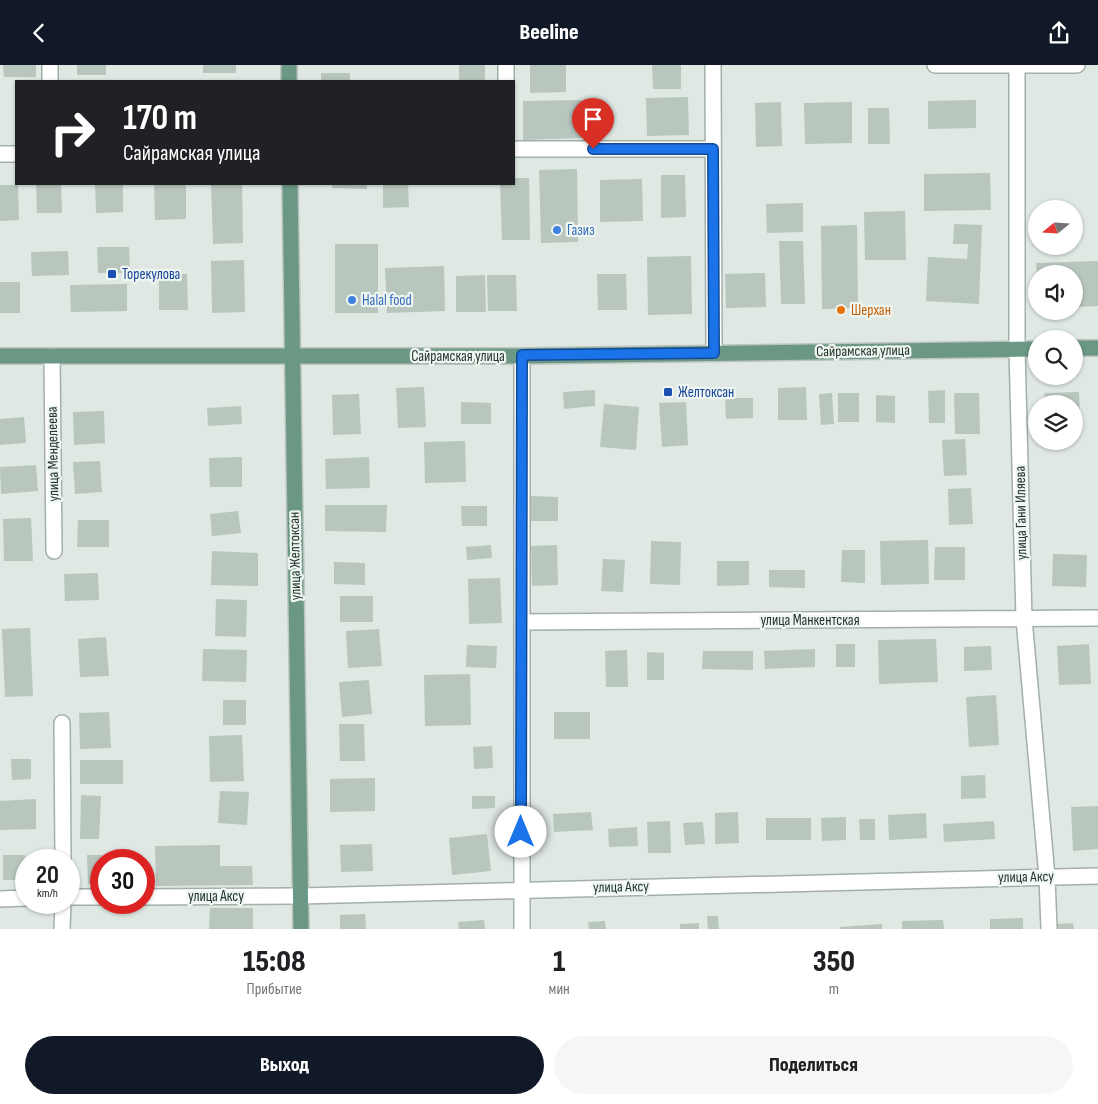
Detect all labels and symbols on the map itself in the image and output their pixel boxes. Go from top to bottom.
pin [572,98,614,149]
north arrow [1028,200,1082,255]
place label: Газиз [567,221,595,240]
marker: Газиз [551,224,563,236]
place label: Торекулова [122,265,181,284]
marker: Торекулова [106,268,118,280]
place label: Halal food [362,291,412,310]
marker: Halal food [346,294,358,306]
place label: Шерхан [851,301,891,320]
marker: Шерхан [835,304,847,316]
street label: Сайрамская улица [816,341,910,361]
street label: Сайрамская улица [411,347,505,366]
place label: Желтоксан [678,383,734,402]
marker: Желтоксан [662,386,674,398]
street label: улица Менделеева [43,406,63,502]
street label: улица Гани Иляева [1011,465,1031,560]
street label: улица Желтоксан [285,512,305,600]
street label: улица Манкентская [760,611,860,630]
position arrow [494,805,546,857]
speed limit sign: 30 [90,849,155,914]
street label: улица Аксу [998,867,1054,887]
street label: улица Аксу [593,877,649,897]
street label: улица Аксу [188,887,244,906]

